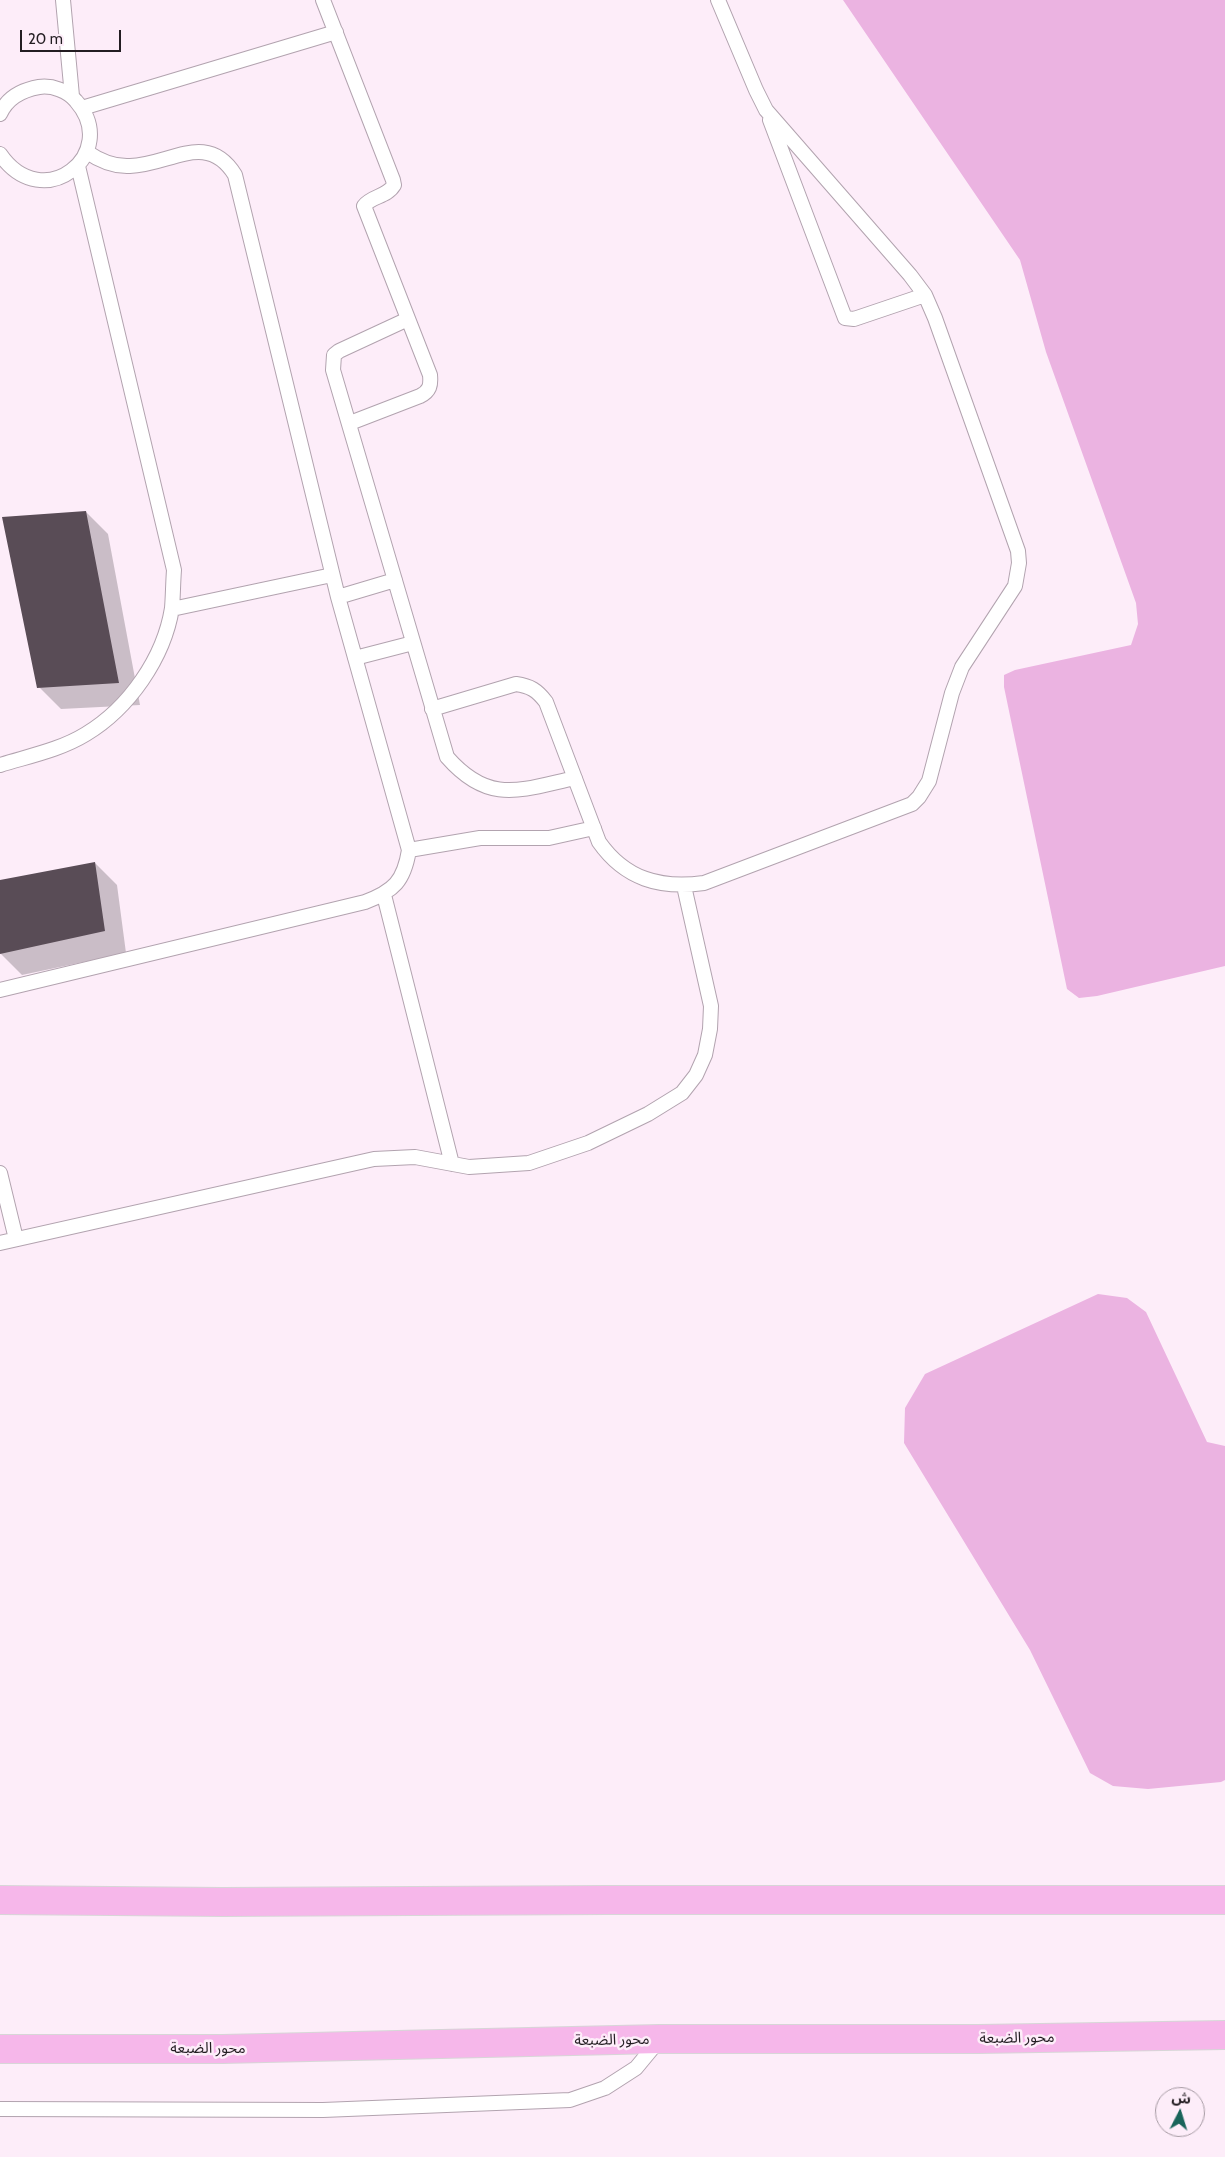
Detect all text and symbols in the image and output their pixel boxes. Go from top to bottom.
scale bar [22,20,124,52]
text: 20 m [28,30,63,48]
street label: محور الضبعة [979,2028,1055,2048]
street label: محور الضبعة [574,2030,650,2050]
street label: محور الضبعة [170,2040,246,2058]
north arrow [1155,2087,1205,2137]
text: ش [1171,2088,1192,2108]

